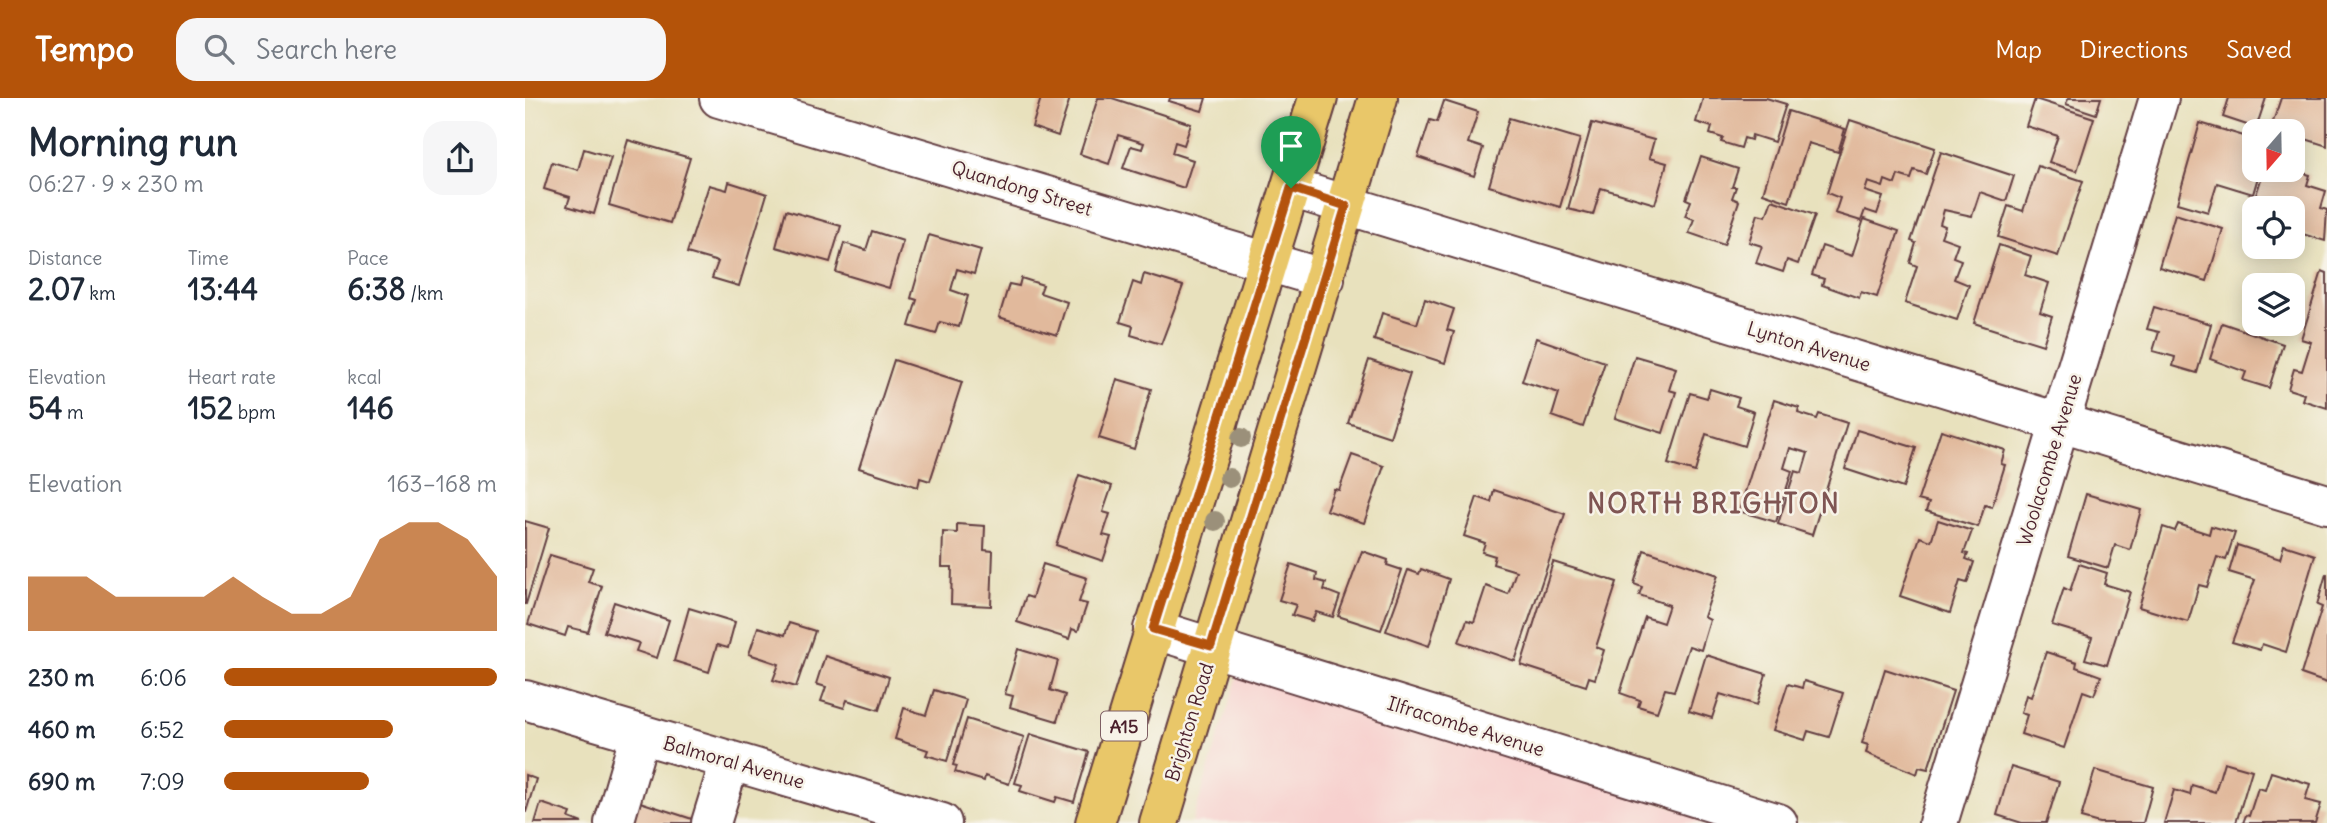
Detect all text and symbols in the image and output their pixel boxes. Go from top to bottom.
search box [176,18,666,81]
text: Tempo [35,28,134,70]
icon: search [200,30,238,68]
text: Search here [256,33,397,66]
text: Map [1995,34,2042,64]
text: Directions [2080,34,2188,64]
text: Saved [2226,34,2292,64]
pin [1261,116,1321,188]
text: Morning run [28,119,238,166]
north arrow [2242,119,2305,182]
map controls [2242,119,2305,336]
button: share [423,121,497,195]
icon: arrive [1272,127,1310,165]
street label: Quandong Street [949,155,1095,221]
text: 06:27 · 9 × 230 m [28,169,204,198]
button: locate [2242,196,2305,259]
text: Distance [28,246,102,270]
text: Time [188,246,229,270]
text: Pace [347,246,389,270]
text: 2.07 [28,270,85,308]
text: 13:44 [188,270,258,308]
text: 6:38 [347,270,406,308]
button: layers [2242,273,2305,336]
text: km [85,281,116,305]
text: /km [406,281,444,305]
street label: Lynton Avenue [1744,316,1874,376]
text: Elevation [28,365,106,389]
text: Heart rate [188,365,276,389]
text: kcal [347,365,382,389]
street label: Woolacombe Avenue [2011,371,2087,549]
text: 54 [28,389,63,427]
text: 152 [188,389,233,427]
text: 146 [347,389,394,427]
text: m [63,400,84,424]
text: bpm [233,400,276,424]
text: Elevation [28,469,122,498]
text: 163–168 m [387,469,497,498]
district label: NORTH BRIGHTON [1587,487,1841,520]
street label: Brighton Road [1160,660,1218,784]
text: 230 m [28,663,94,692]
text: 6:06 [140,663,187,692]
street label: Ilfracombe Avenue [1385,691,1547,761]
road number: A15 [1101,712,1147,740]
text: 460 m [28,715,95,744]
text: 6:52 [140,715,184,744]
street label: Balmoral Avenue [661,730,807,794]
text: 690 m [28,767,95,796]
text: 7:09 [140,767,185,796]

